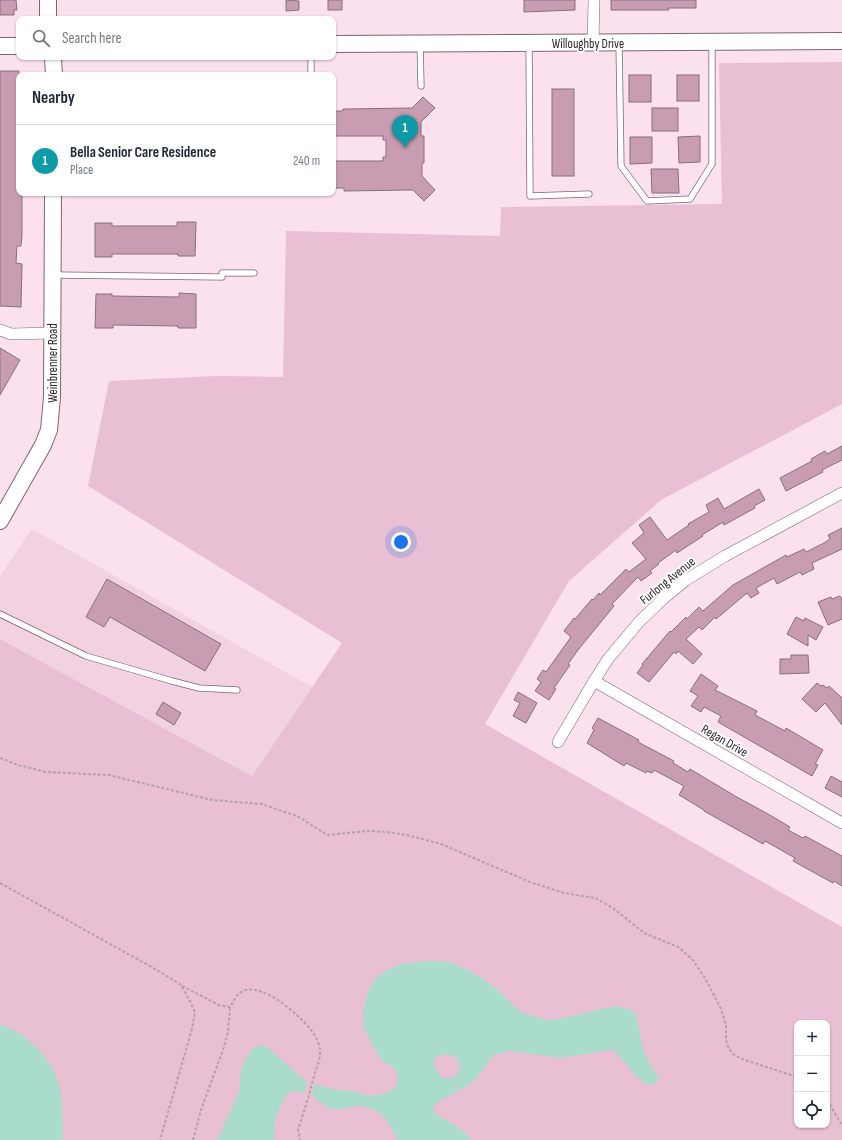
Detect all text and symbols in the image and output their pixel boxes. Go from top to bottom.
search box [16,16,336,60]
icon: search [30,27,52,49]
text: Search here [62,29,122,48]
street label: Willoughby Drive [552,36,624,52]
text: Nearby [32,88,75,108]
pin: 1 [392,115,418,148]
text: Bella Senior Care Residence [70,143,216,162]
text: 1 [42,153,48,169]
text: 240 m [293,153,320,169]
text: Place [70,162,93,178]
street label: Weinbrenner Road [45,323,61,403]
your location [391,532,411,552]
street label: Furlong Avenue [637,554,699,608]
street label: Regan Drive [698,721,751,761]
map controls [794,1020,830,1128]
button: + [794,1020,830,1056]
button: − [794,1056,830,1092]
button: locate [794,1092,830,1128]

